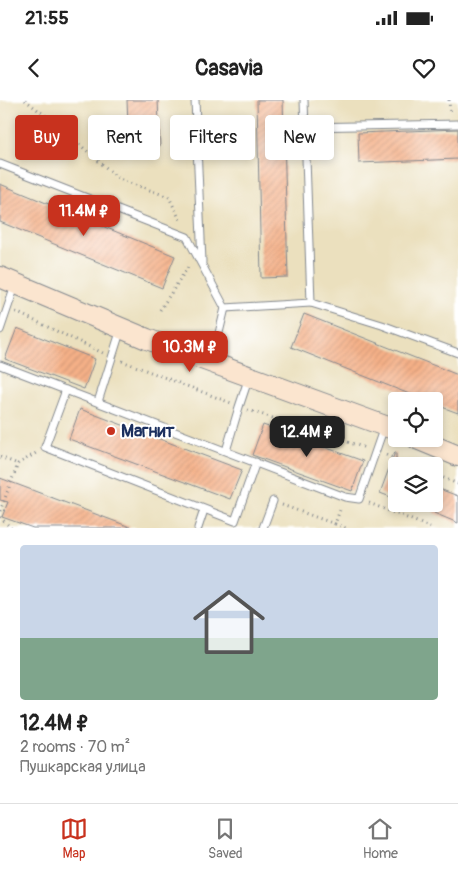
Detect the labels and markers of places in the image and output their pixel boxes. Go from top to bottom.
pin: 11.4M ₽ [38,194,130,237]
pin: 10.3M ₽ [144,330,236,373]
pin: 12.4M ₽ [261,416,353,458]
place label: Магнит [121,420,175,443]
marker: Магнит [105,425,117,437]

